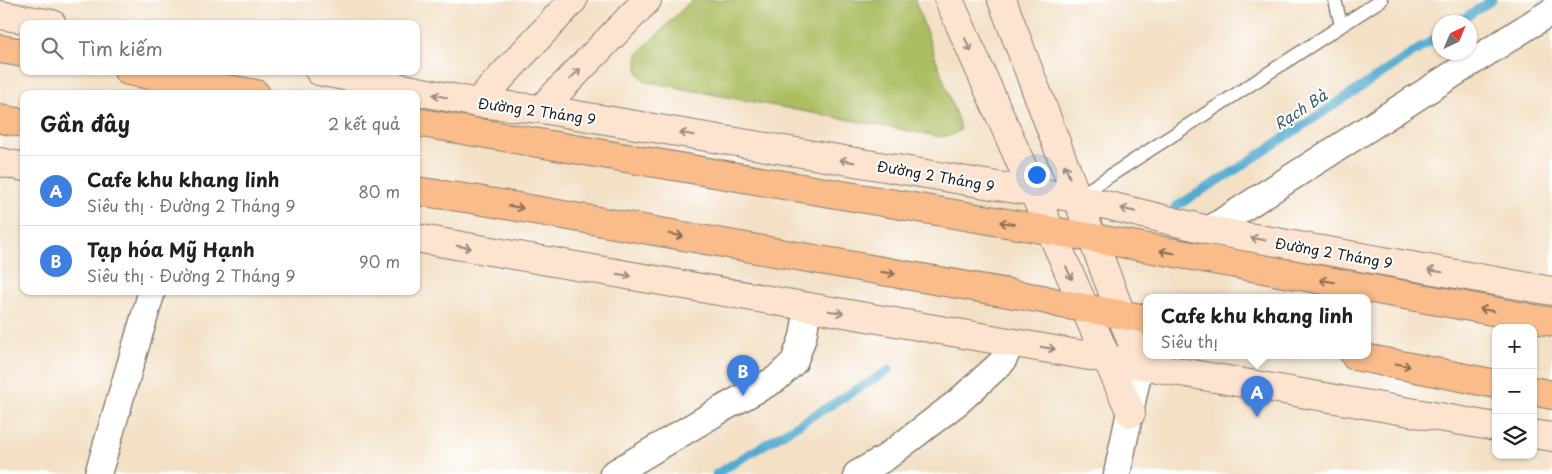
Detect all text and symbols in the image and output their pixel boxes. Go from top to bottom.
north arrow [1432,15,1477,60]
search box [20,20,420,75]
icon: search [38,34,66,62]
text: Tìm kiếm [78,34,163,62]
one-way arrow [964,37,974,52]
one-way arrow [569,68,581,81]
water label: Rạch Bà [1269,83,1331,135]
one-way arrow [433,91,449,100]
street label: Đường 2 Tháng 9 [476,92,598,130]
text: Gần đây [40,107,130,139]
text: 2 kết quả [328,111,400,135]
one-way arrow [679,128,695,138]
one-way arrow [840,155,856,165]
street label: Đường 2 Tháng 9 [875,155,997,197]
your location [1024,162,1050,188]
one-way arrow [1062,164,1071,179]
text: Cafe khu khang linh [87,165,279,193]
text: A [50,179,62,203]
text: 80 m [358,179,400,203]
text: Siêu thị · Đường 2 Tháng 9 [87,193,296,217]
one-way arrow [508,203,524,213]
one-way arrow [1120,205,1136,214]
one-way arrow [1000,218,1016,228]
one-way arrow [668,231,684,241]
street label: Đường 2 Tháng 9 [1273,232,1395,274]
one-way arrow [1250,234,1266,244]
text: Tạp hóa Mỹ Hạnh [87,235,255,263]
one-way arrow [456,242,472,252]
one-way arrow [1160,246,1176,256]
text: B [51,249,61,273]
text: 90 m [359,249,400,273]
text: Siêu thị · Đường 2 Tháng 9 [87,263,296,287]
one-way arrow [1065,265,1074,280]
one-way arrow [1427,265,1443,275]
one-way arrow [880,268,896,278]
one-way arrow [616,270,632,280]
one-way arrow [1319,276,1335,285]
popup [1143,294,1371,359]
text: Cafe khu khang linh [1161,301,1353,329]
one-way arrow [1479,305,1495,315]
one-way arrow [828,308,844,318]
map controls [1492,324,1537,459]
button: + [1492,324,1537,369]
text: Siêu thị [1161,329,1218,353]
one-way arrow [1040,343,1056,353]
pin: B [727,355,759,396]
one-way arrow [1395,361,1411,371]
button: − [1492,369,1537,414]
pin: A [1241,376,1273,417]
button: layers [1492,414,1537,459]

